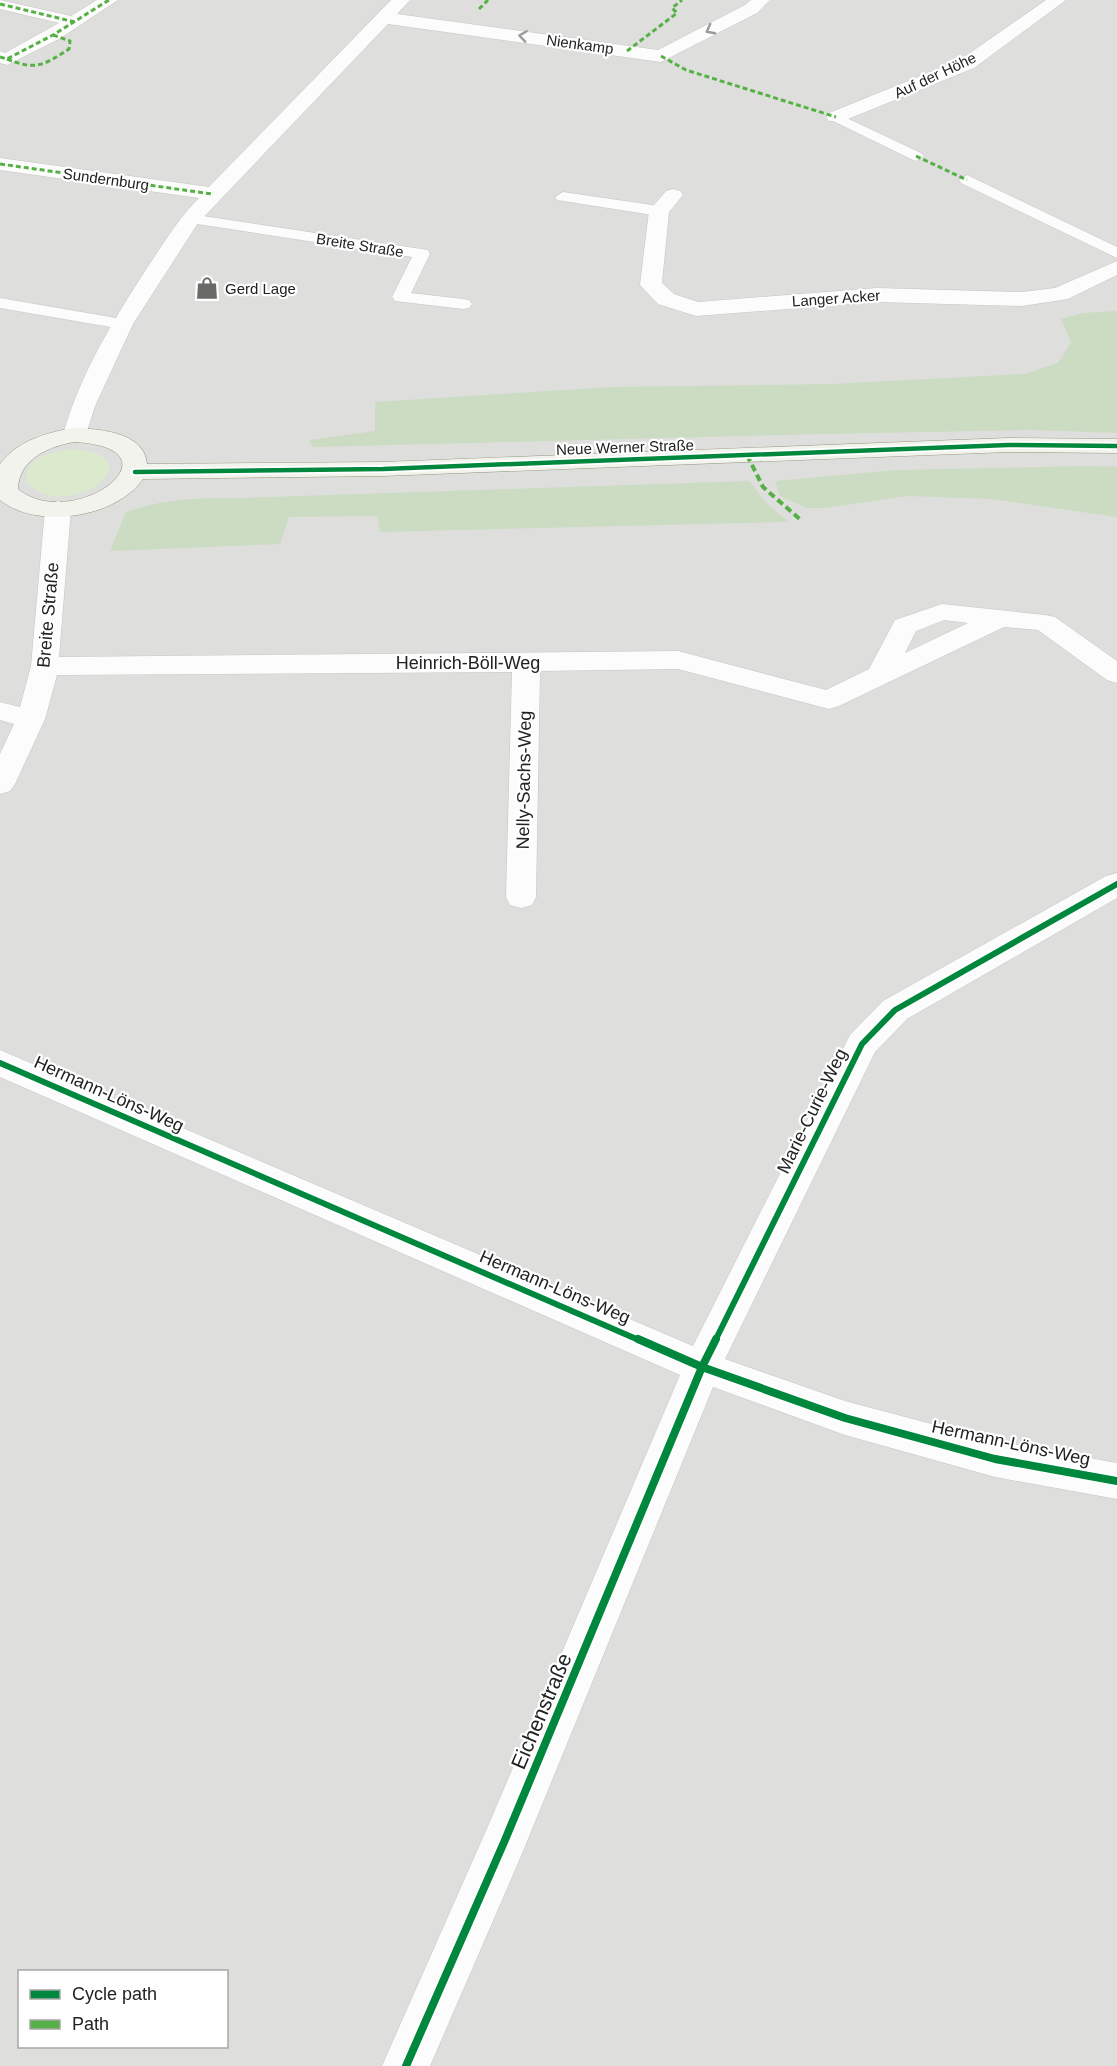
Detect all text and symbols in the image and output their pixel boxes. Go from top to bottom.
one-way arrow [706,23,717,34]
one-way arrow [519,31,528,43]
street label: Nienkamp [545,31,615,57]
street label: Auf der Höhe [891,49,979,101]
street label: Sundernburg [62,165,150,193]
street label: Breite Straße [315,230,405,260]
shop icon: Gerd Lage [194,275,220,301]
place label: Gerd Lage [225,280,296,297]
street label: Langer Acker [791,286,881,310]
street label: Neue Werner Straße [556,436,694,458]
street label: Breite Straße [33,561,63,669]
street label: Heinrich-Böll-Weg [396,653,540,673]
street label: Nelly-Sachs-Weg [513,710,535,850]
street label: Marie-Curie-Weg [773,1045,851,1177]
street label: Hermann-Löns-Weg [31,1052,187,1136]
street label: Hermann-Löns-Weg [477,1246,633,1328]
street label: Hermann-Löns-Weg [930,1416,1092,1470]
street label: Eichenstraße [506,1650,576,1772]
legend [18,1970,228,2048]
text: Cycle path [72,1984,157,2004]
text: Path [72,2014,109,2034]

